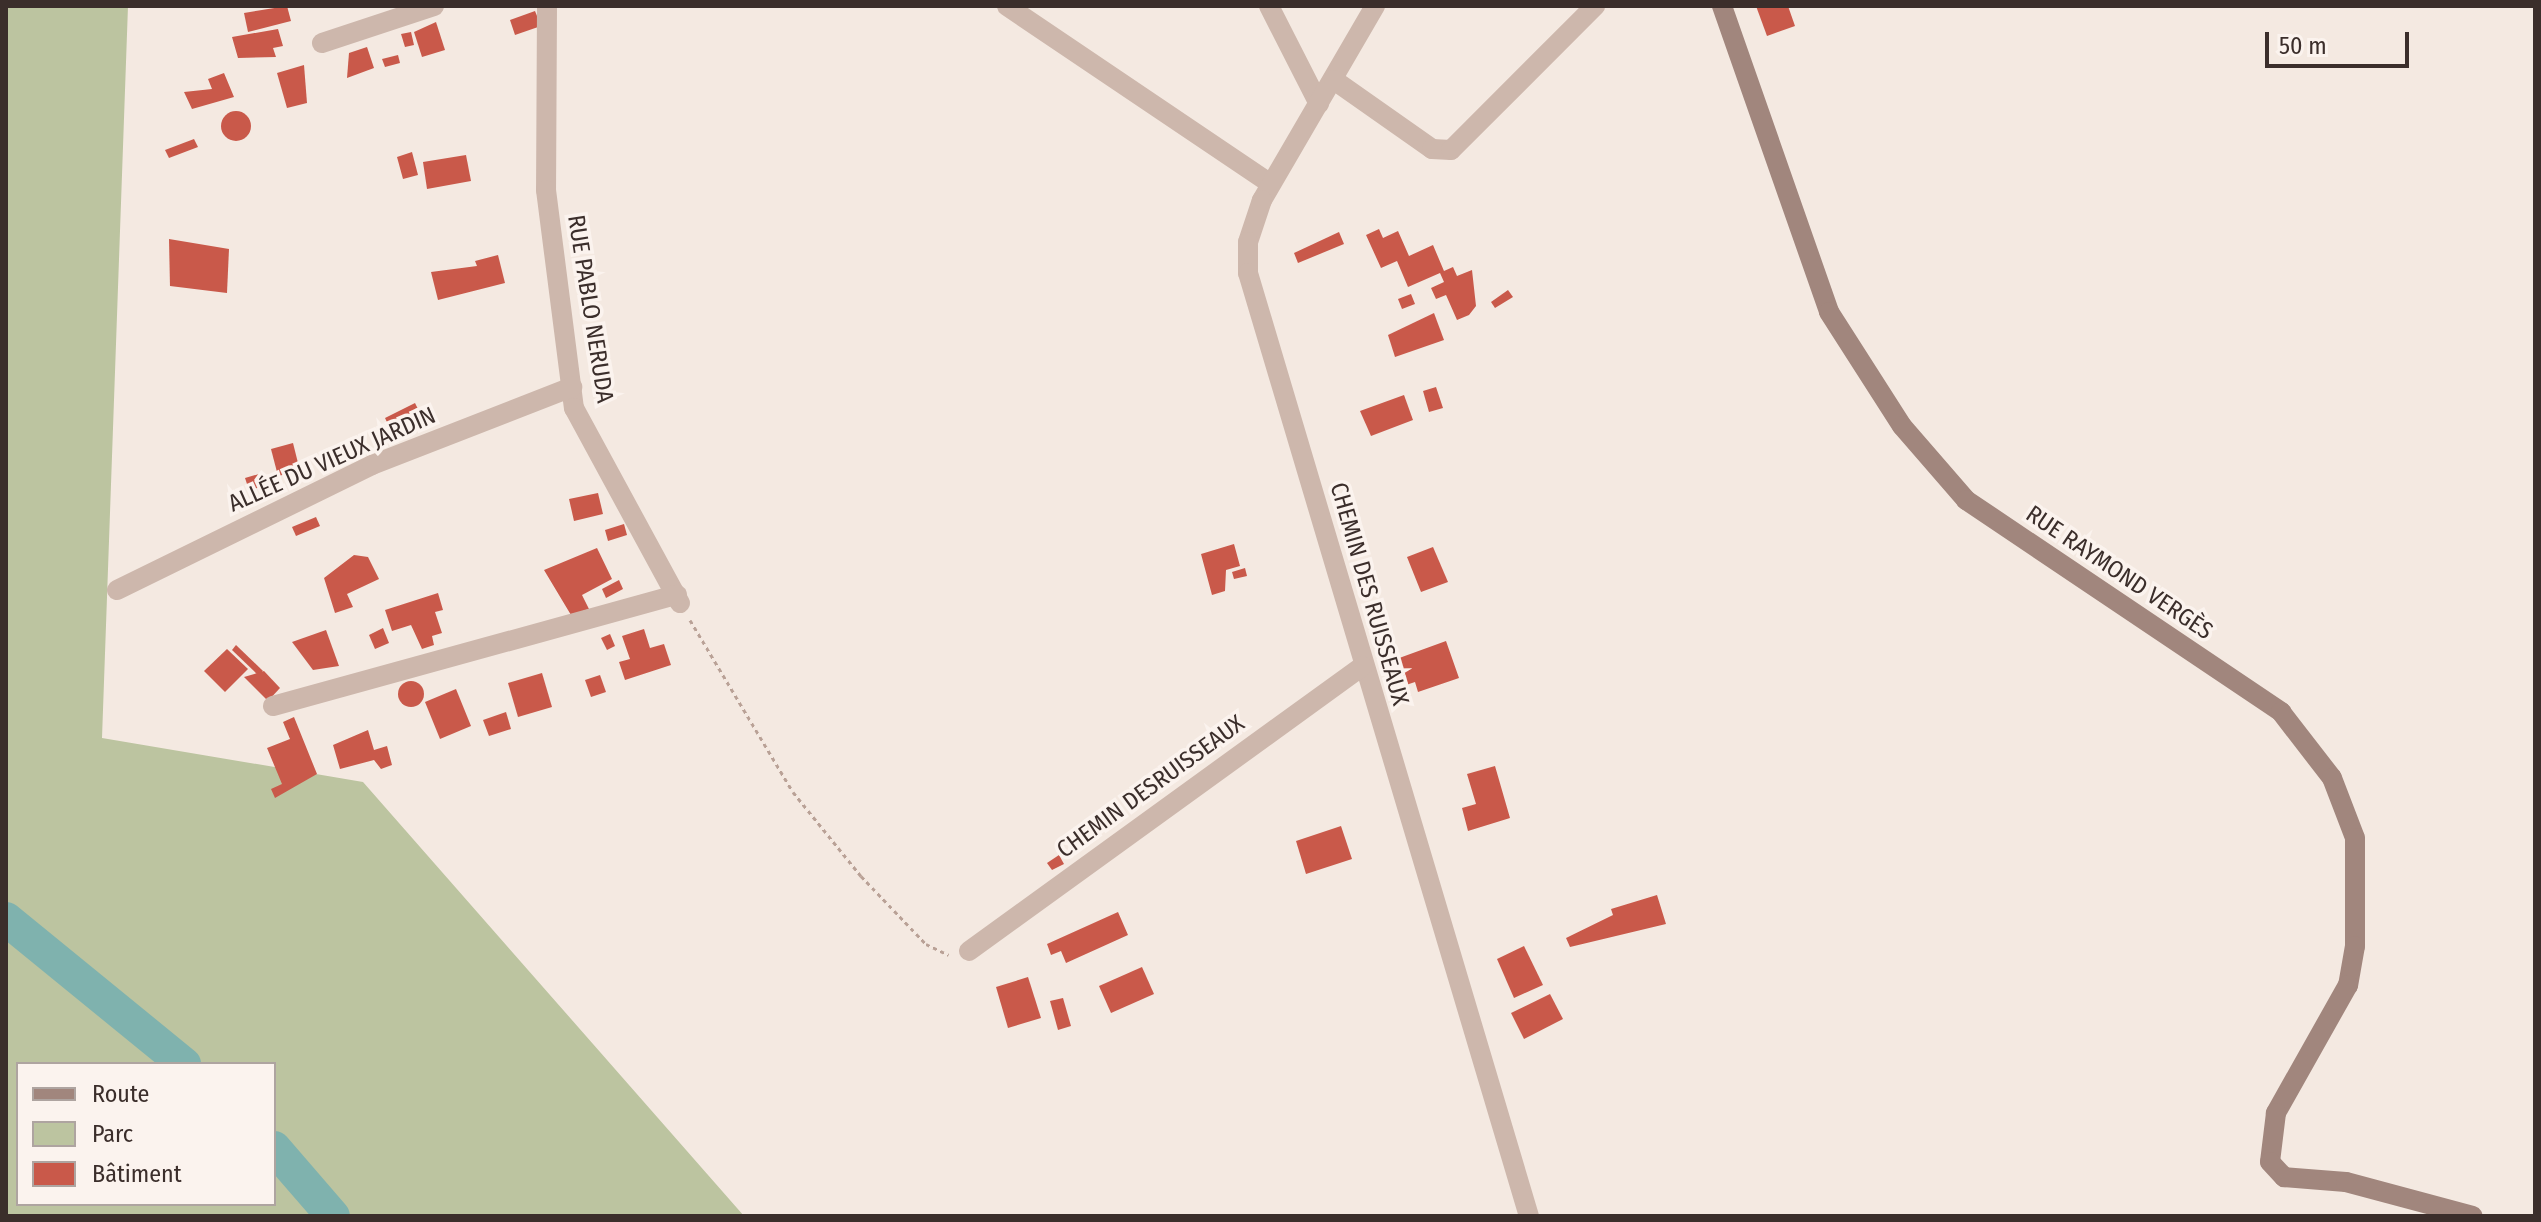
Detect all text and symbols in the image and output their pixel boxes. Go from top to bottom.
scale bar [2269,16,2413,66]
text: 50 m [2279,32,2327,60]
street label: RUE PABLO NERUDA [561,213,619,405]
street label: ALLÉE DU VIEUX JARDIN [224,401,440,519]
street label: CHEMIN DES RUISSEAUX [1323,479,1415,709]
street label: RUE RAYMOND VERGÈS [2020,500,2218,646]
street label: CHEMIN DESRUISSEAUX [1052,709,1250,865]
legend [16,1062,276,1206]
text: Route [92,1080,149,1108]
text: Parc [92,1120,133,1148]
text: Bâtiment [92,1160,182,1188]

